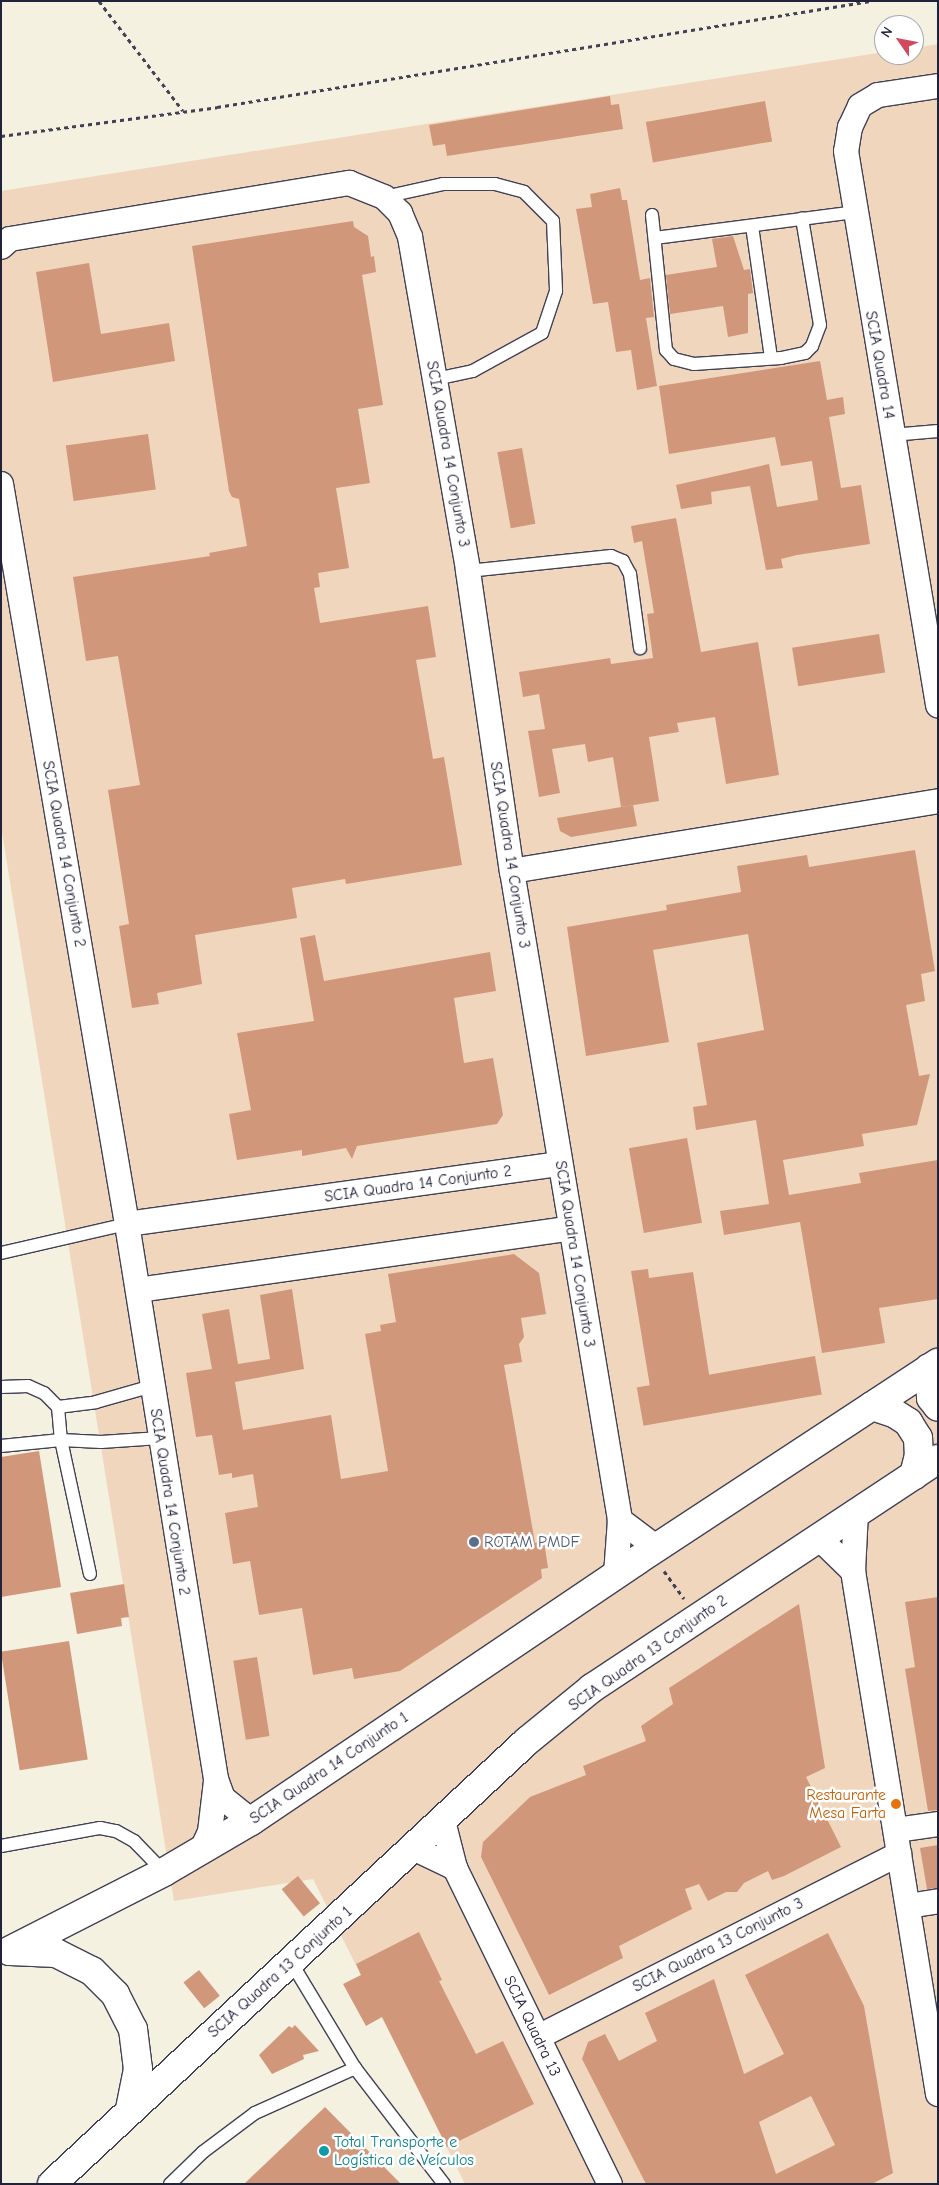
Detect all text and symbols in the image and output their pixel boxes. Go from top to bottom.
north arrow [874,15,924,65]
text: N [877,24,896,41]
street label: SCIA Quadra 14 [861,309,899,421]
street label: SCIA Quadra 14 Conjunto 3 [422,359,474,549]
street label: SCIA Quadra 14 Conjunto 2 [38,759,90,949]
street label: SCIA Quadra 14 Conjunto 3 [486,760,534,950]
street label: SCIA Quadra 14 Conjunto 3 [551,1159,599,1349]
street label: SCIA Quadra 14 Conjunto 2 [323,1161,513,1207]
street label: SCIA Quadra 14 Conjunto 2 [146,1407,194,1597]
place label: ROTAM PMDF [484,1532,580,1552]
marker: ROTAM PMDF [468,1536,480,1548]
street label: SCIA Quadra 13 Conjunto 2 [565,1591,731,1715]
street label: SCIA Quadra 14 Conjunto 1 [246,1708,412,1828]
place label: Restaurante Mesa Farta [806,1785,886,1823]
marker: Restaurante Mesa Farta [890,1798,902,1810]
street label: SCIA Quadra 13 Conjunto 3 [629,1894,807,1996]
street label: SCIA Quadra 13 Conjunto 1 [204,1902,356,2042]
street label: SCIA Quadra 13 [499,1972,565,2080]
place label: Total Transporte e Logística de Veículos [334,2132,474,2170]
marker: Total Transporte e Logística de Veículos [318,2145,330,2157]

